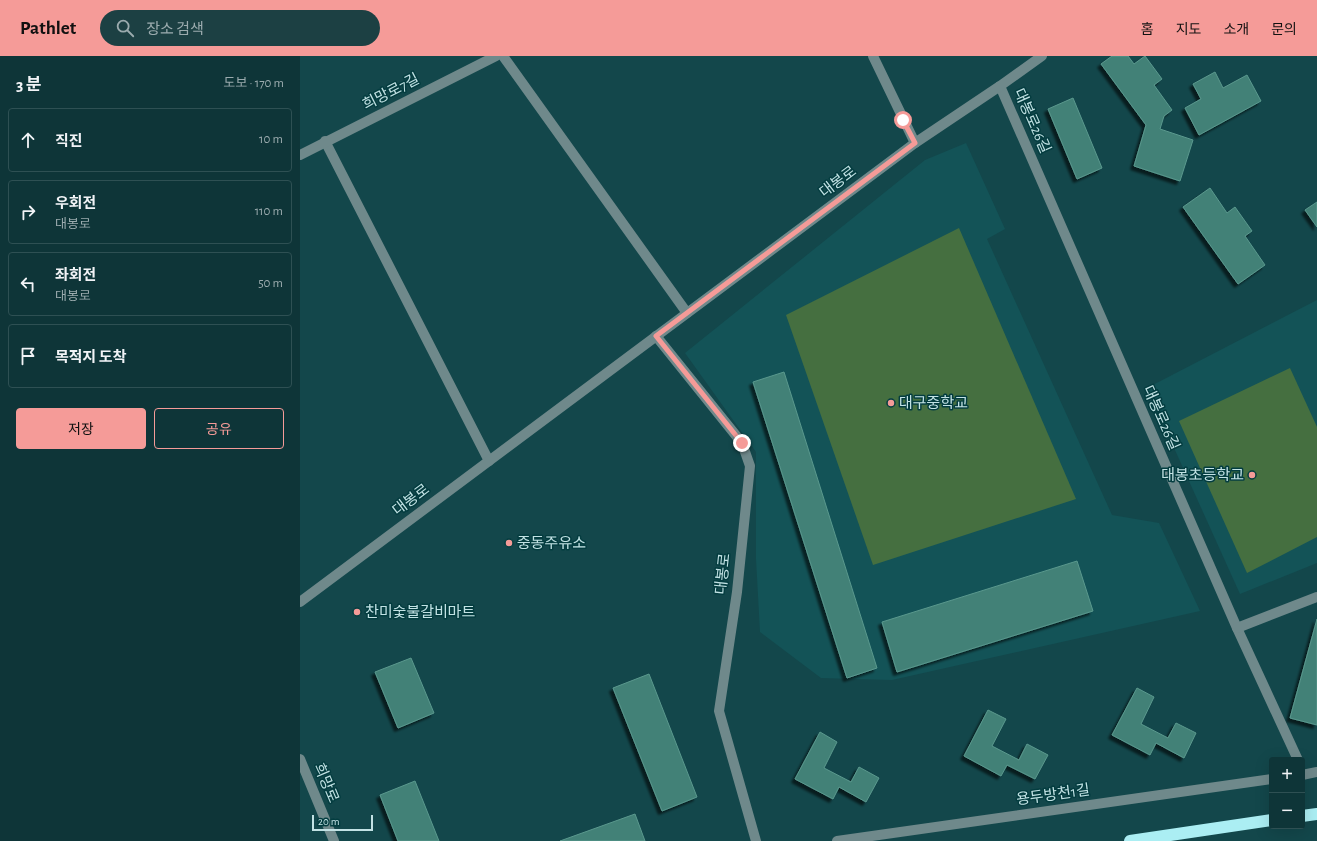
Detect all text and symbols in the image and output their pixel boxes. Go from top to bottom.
search box [100,10,380,46]
icon: search [114,17,136,39]
text: Pathlet [20,19,76,38]
text: 장소 검색 [146,22,204,37]
text: 홈 [1141,23,1154,37]
text: 지도 [1176,23,1201,37]
text: 소개 [1223,23,1249,37]
text: 문의 [1271,23,1297,37]
street label: 희망로7길 [360,70,422,113]
text: 3 분 [16,76,42,93]
text: 도보 · 170 m [224,77,284,90]
street label: 대봉로26길 [1011,86,1054,156]
route start [894,111,912,129]
icon: ahead [17,129,39,151]
text: 10 m [259,133,283,146]
text: 직진 [55,134,83,149]
street label: 대봉로 [816,163,859,200]
text: 우회전 [55,196,96,211]
icon: right [17,201,39,223]
text: 110 m [255,205,283,218]
text: 대봉로 [55,218,91,231]
text: 좌회전 [55,268,96,283]
icon: left [17,273,39,295]
text: 50 m [258,277,283,290]
text: 대봉로 [55,290,91,303]
icon: arrive [17,345,39,367]
text: 목적지 도착 [55,350,126,365]
street label: 대봉로26길 [1140,383,1183,453]
place label: 대구중학교 [899,394,968,411]
marker: 대구중학교 [886,398,896,408]
button: 저장 [16,408,146,449]
button: 공유 [154,408,284,449]
route end [733,434,751,452]
place label: 대봉초등학교 [1161,466,1244,483]
marker: 대봉초등학교 [1247,470,1257,480]
street label: 대봉로 [389,481,432,518]
place label: 중동주유소 [517,536,586,551]
marker: 중동주유소 [504,538,514,548]
street label: 대봉로 [712,553,733,595]
place label: 찬미숯불갈비마트 [365,603,476,620]
marker: 찬미숯불갈비마트 [352,607,362,617]
map controls [1269,757,1305,829]
button: + [1269,757,1305,793]
street label: 희망로 [311,761,342,805]
street label: 용두방천1길 [1015,780,1091,808]
button: − [1269,793,1305,829]
scale bar [312,813,373,832]
text: 20 m [318,816,339,827]

